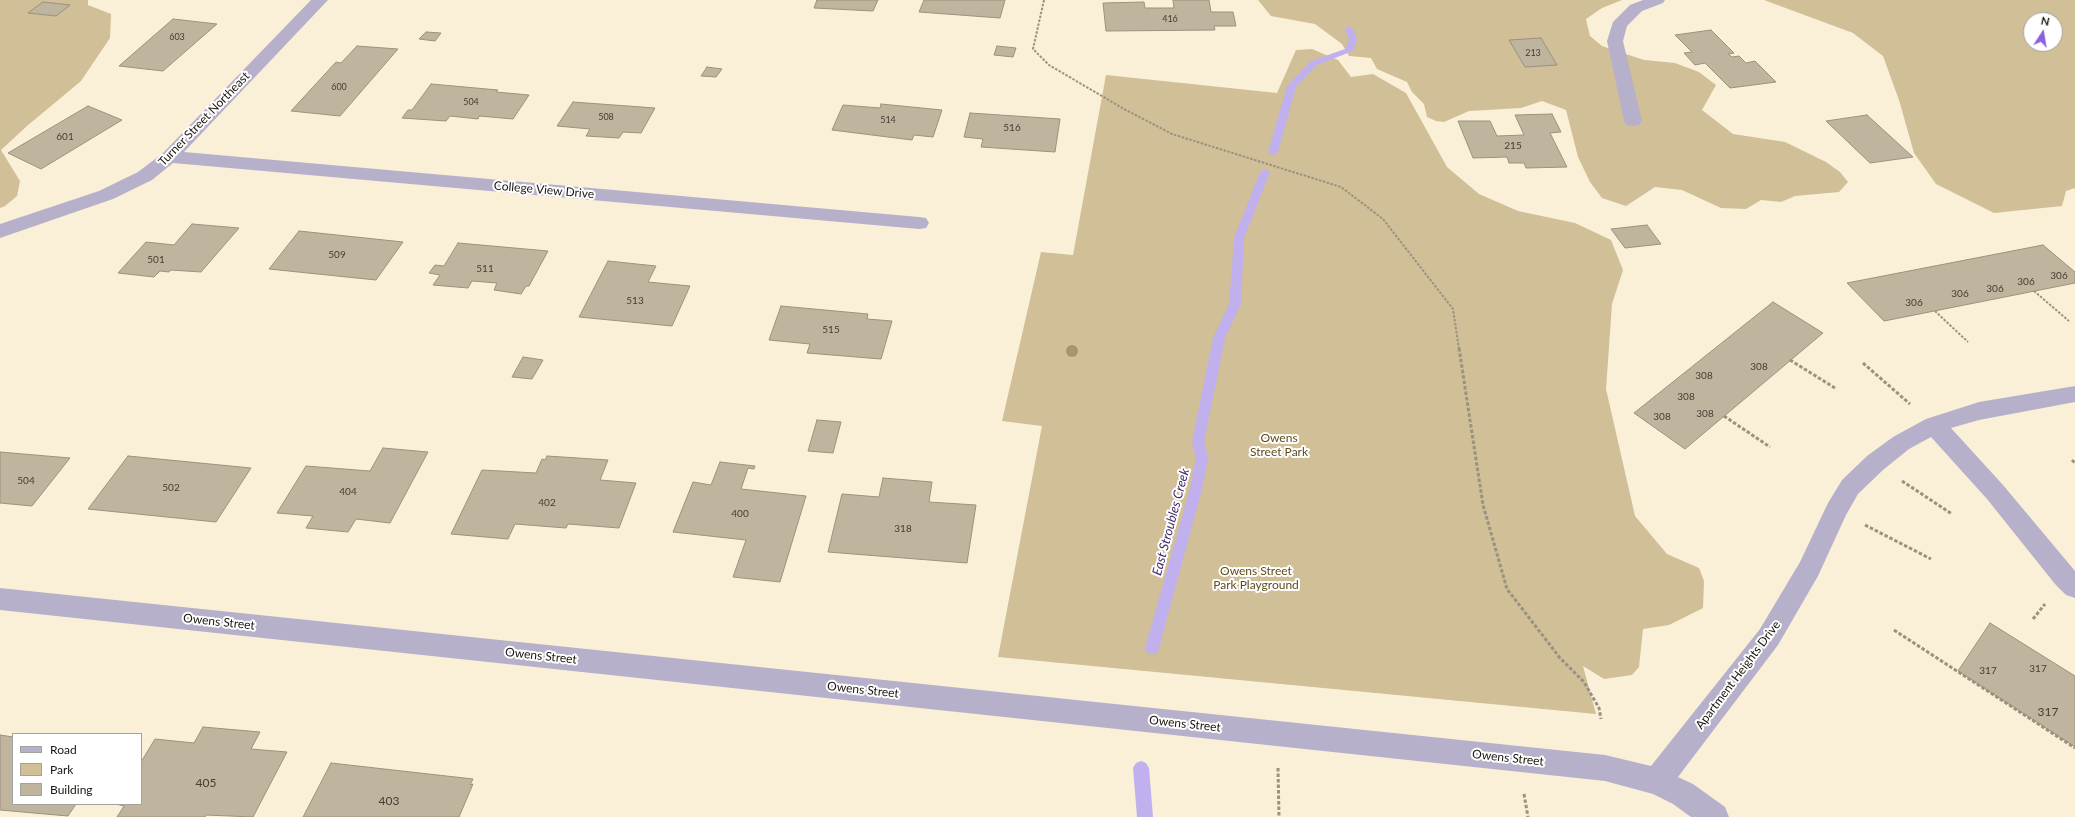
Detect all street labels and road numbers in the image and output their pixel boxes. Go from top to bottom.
street label: Turner Street Northeast [155,69,253,169]
street label: College View Drive [493,178,595,202]
street label: Owens Street [183,611,255,633]
street label: Apartment Heights Drive [1693,618,1783,732]
street label: Owens Street [505,645,577,667]
street label: Owens Street [827,679,899,701]
street label: Owens Street [1149,713,1221,735]
street label: Owens Street [1472,747,1544,769]

